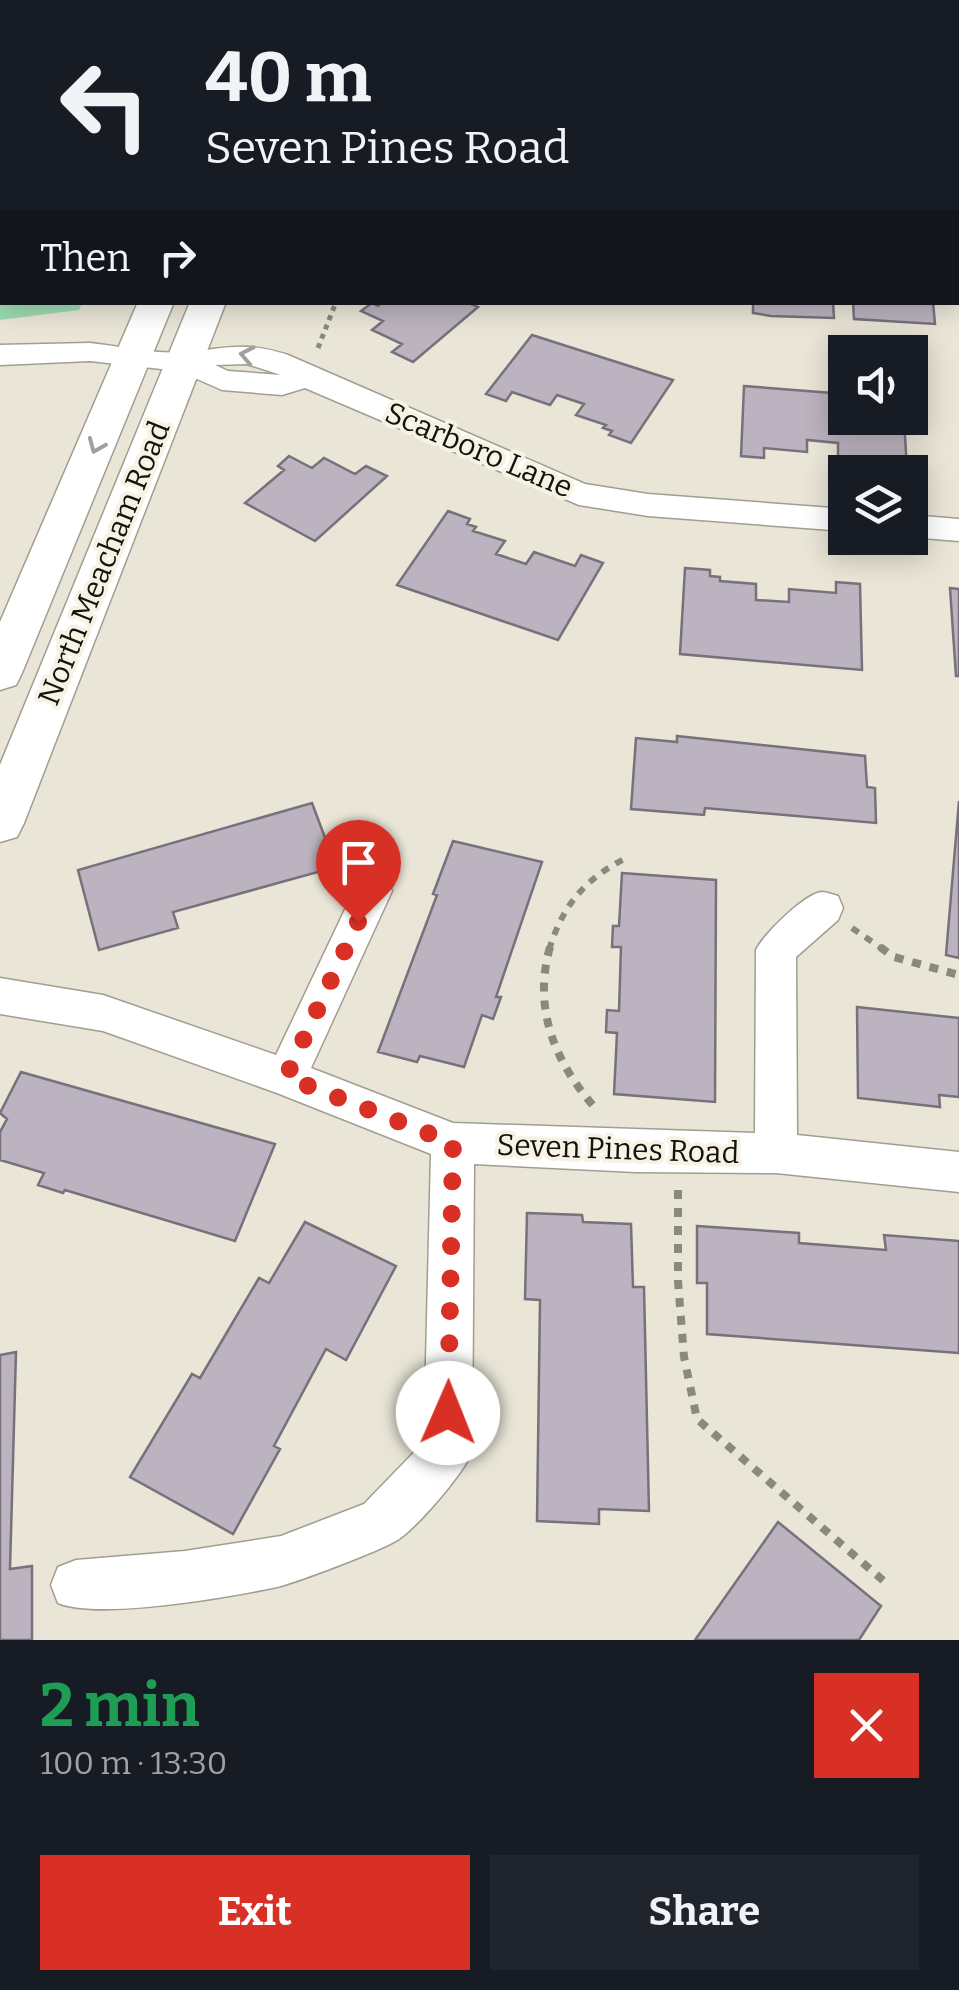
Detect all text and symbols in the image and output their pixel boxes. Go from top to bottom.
text: 40 m [205,36,371,120]
icon: left [40,40,170,170]
text: Seven Pines Road [205,121,569,175]
icon: right [150,230,205,285]
text: Then [40,235,130,281]
map controls [828,335,928,555]
button: sound [828,335,928,435]
one-way arrow [239,346,256,367]
street label: Scarboro Lane [380,394,578,506]
street label: North Meacham Road [31,416,178,710]
one-way arrow [87,437,107,454]
button: layers [828,455,928,555]
pin [316,820,401,923]
icon: arrive [331,835,386,890]
street label: Seven Pines Road [496,1127,740,1171]
position arrow [396,1361,500,1465]
text: 2 min [40,1670,200,1742]
button: close [814,1673,919,1778]
text: 100 m · 13:30 [40,1744,227,1782]
button: Exit [40,1855,470,1970]
button: Share [490,1855,919,1970]

